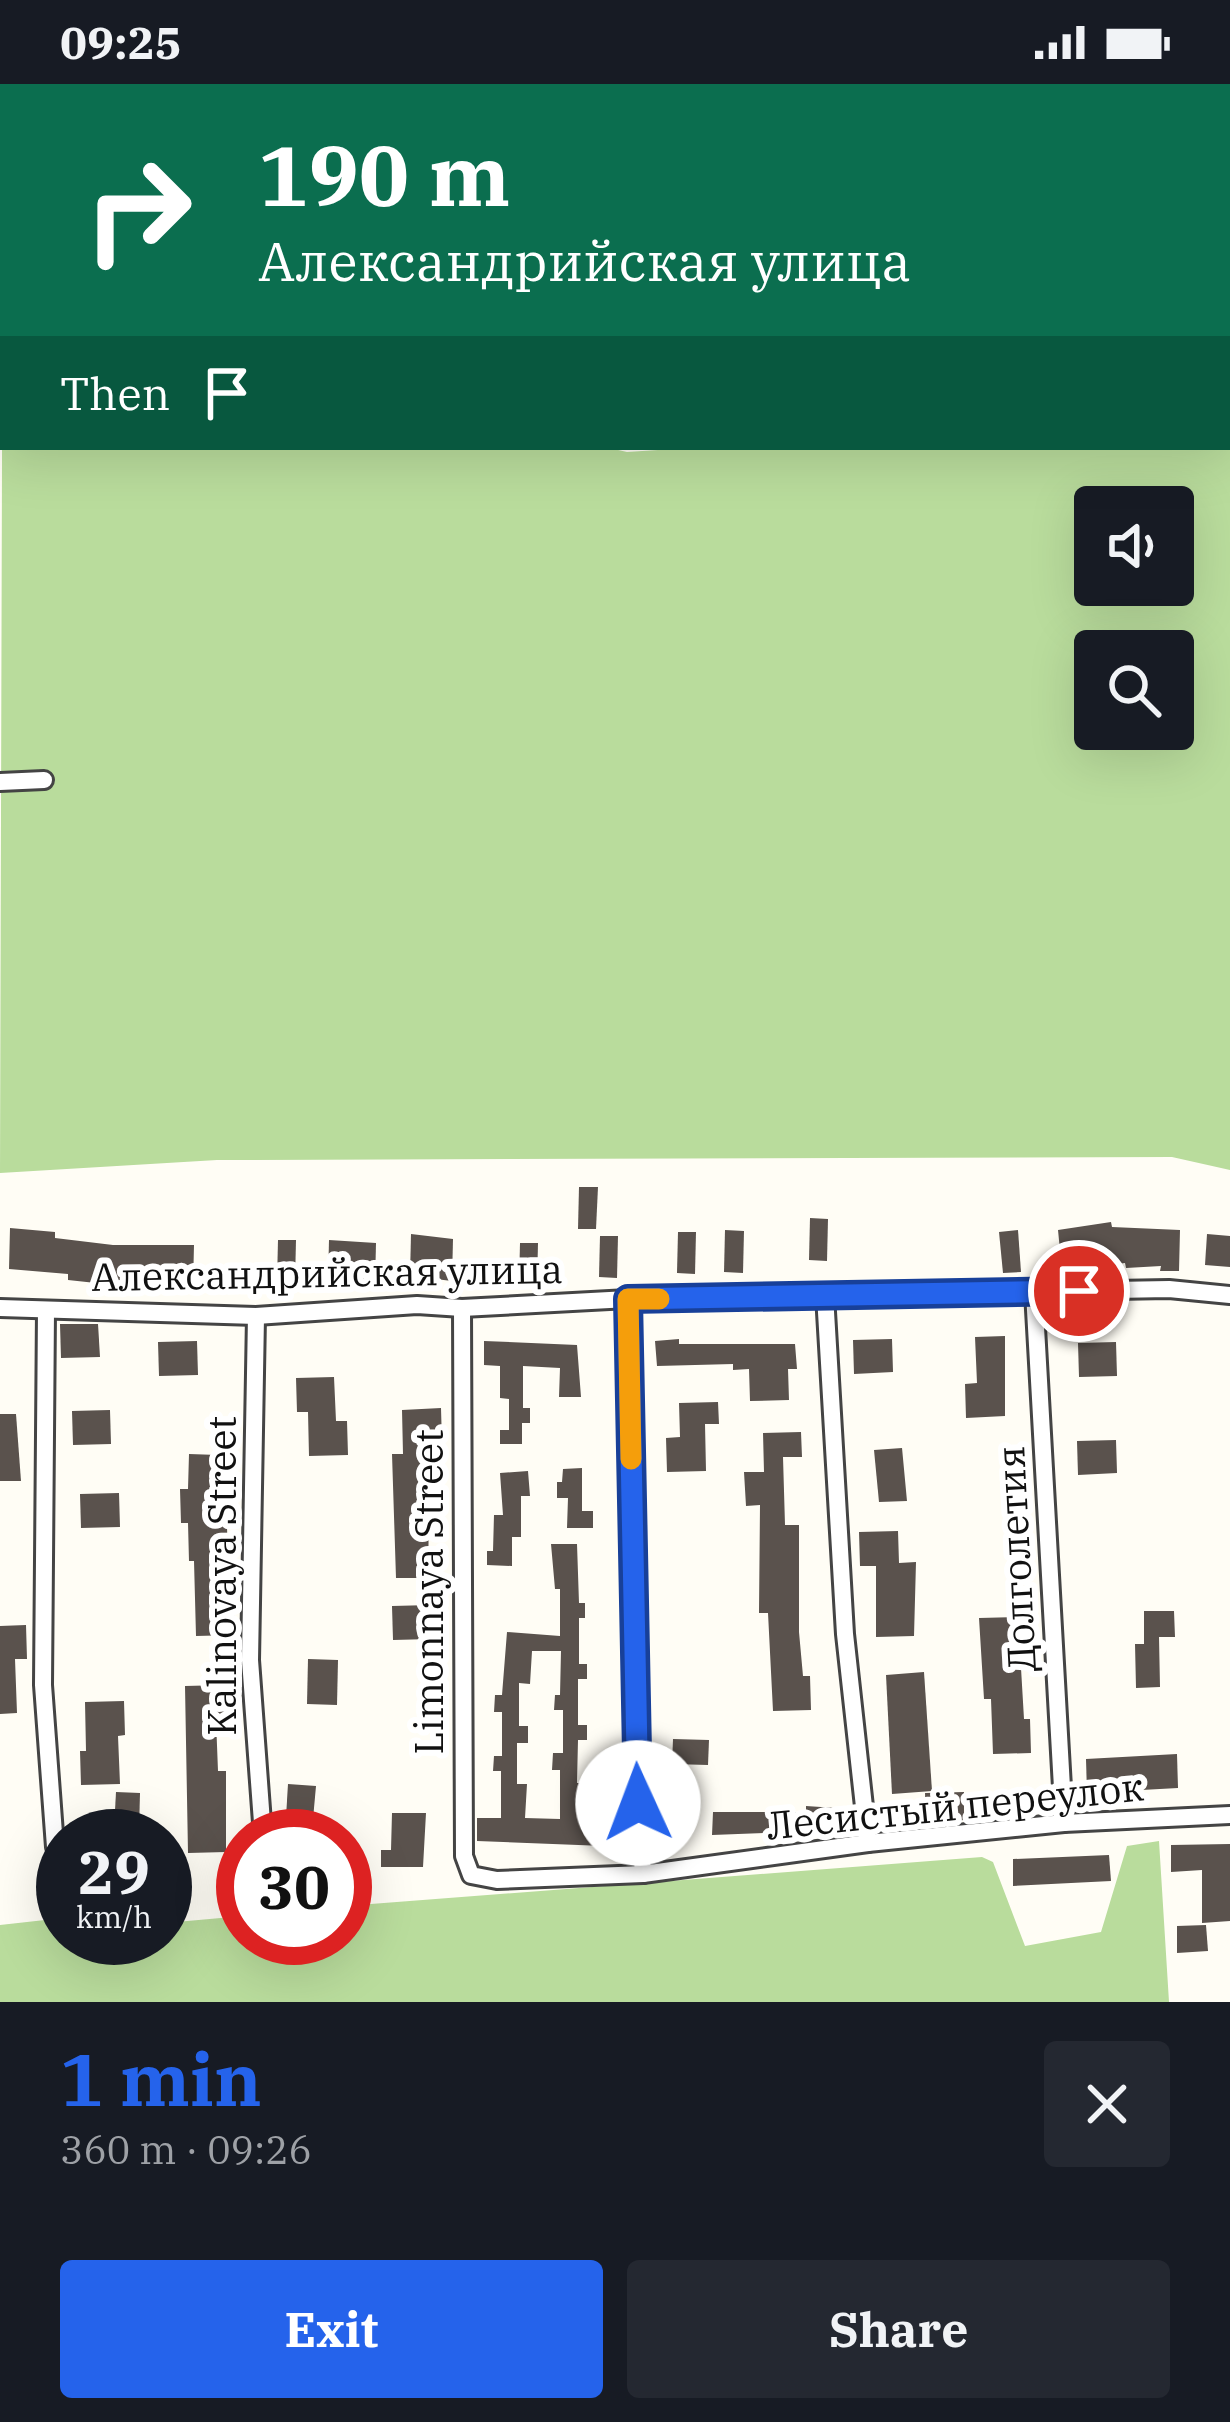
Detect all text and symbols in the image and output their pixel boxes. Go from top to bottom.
text: 09:25 [60,13,182,71]
text: 190 m [258,120,510,229]
icon: right [60,132,216,288]
text: Александрийская улица [258,226,911,296]
icon: arrive [194,360,260,426]
text: Then [60,364,170,422]
map controls [1074,486,1194,750]
button: sound [1074,486,1194,606]
button: search [1074,630,1194,750]
pin [1028,1240,1130,1342]
street label: Александрийская улица [91,1243,563,1302]
icon: arrive [1046,1258,1112,1324]
street label: Kalinovaya Street [196,1416,247,1736]
street label: Limonnaya Street [403,1429,454,1755]
street label: Долголетия [984,1445,1047,1673]
position arrow [575,1740,701,1866]
street label: Лесистый переулок [764,1760,1146,1851]
speed limit sign: 30 [216,1809,372,1965]
text: 29 [78,1832,150,1911]
text: km/h [76,1897,152,1936]
text: 1 min [60,2032,262,2126]
button: close [1044,2041,1170,2167]
text: 360 m · 09:26 [60,2124,312,2175]
button: Exit [60,2260,603,2398]
button: Share [627,2260,1170,2398]

